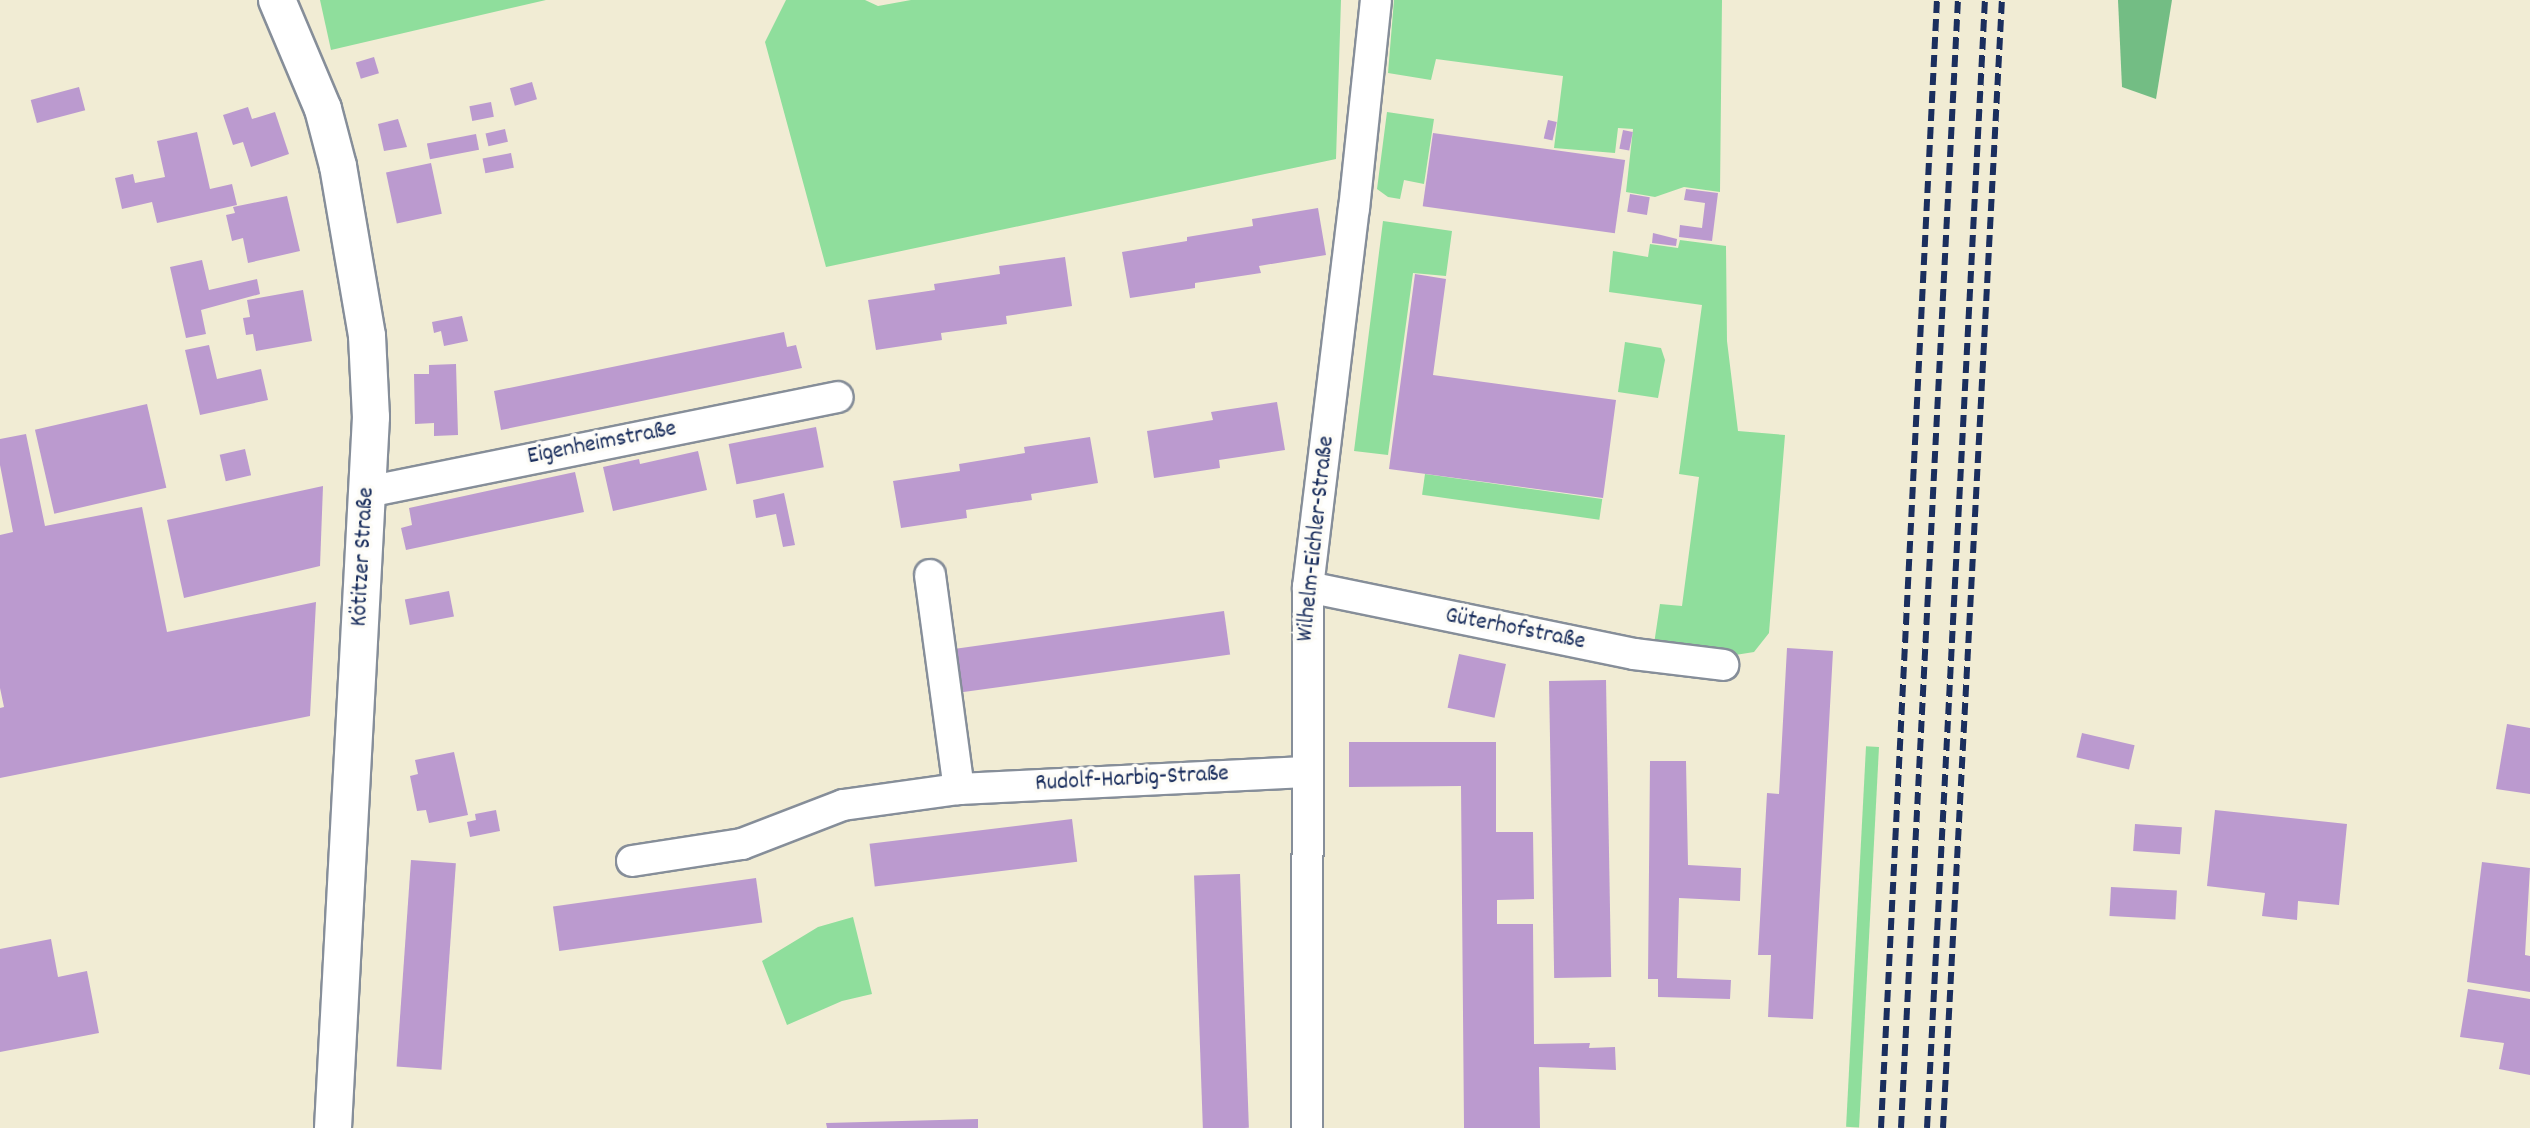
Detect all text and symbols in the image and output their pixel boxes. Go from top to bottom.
street label: Eigenheimstraße [525,415,679,473]
street label: Wilhelm-Eichler-Straße [1292,435,1342,643]
street label: Kötitzer Straße [346,487,382,627]
street label: Güterhofstraße [1443,602,1587,658]
street label: Rudolf-Harbig-Straße [1034,761,1230,799]

